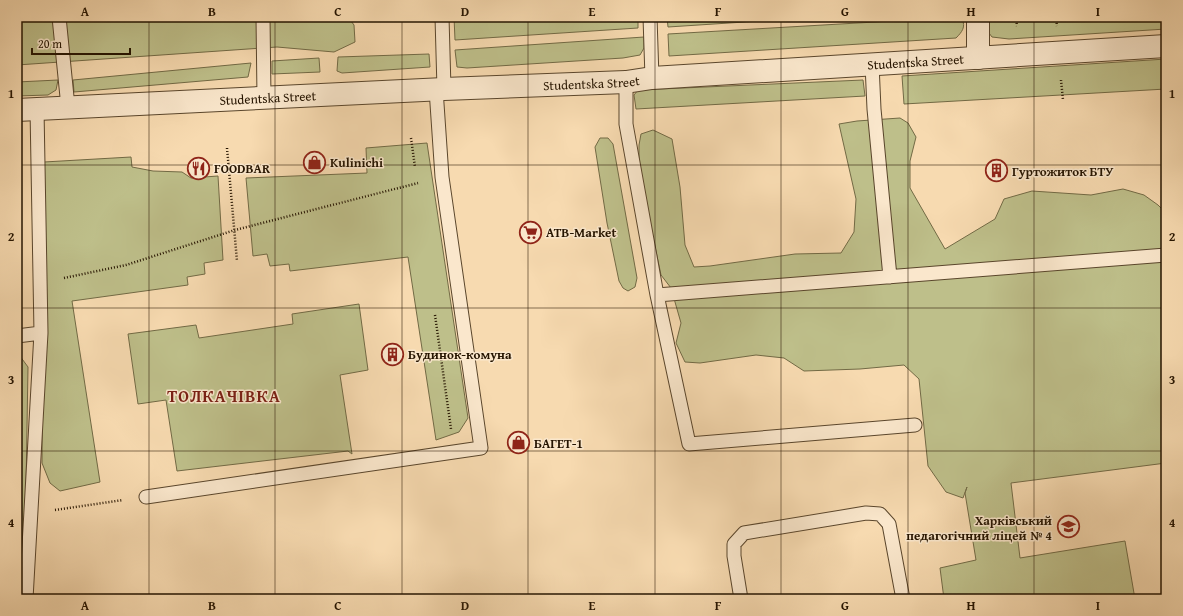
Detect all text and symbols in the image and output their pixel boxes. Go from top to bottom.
text: A [81,2,90,21]
text: B [208,2,216,21]
text: C [334,2,342,21]
text: D [461,2,469,21]
text: E [589,2,596,21]
text: F [715,2,722,21]
text: G [841,2,849,21]
text: H [966,2,976,21]
text: I [1096,2,1100,21]
scale bar [32,30,130,56]
text: 20 m [38,35,62,52]
street label: Studentska Street [867,49,965,74]
street label: Studentska Street [543,70,641,95]
text: 1 [8,84,14,103]
text: 1 [1169,84,1175,103]
street label: Studentska Street [219,86,317,110]
shop icon: Kulinichi [302,149,328,175]
place label: Kulinichi [330,153,383,172]
restaurant icon: FOODBAR [185,155,211,181]
building icon: Гуртожиток БТУ [983,158,1009,184]
place label: FOODBAR [214,159,271,178]
place label: Гуртожиток БТУ [1012,162,1114,181]
supermarket icon: ATB-Market [518,219,544,245]
place label: ATB-Market [546,223,616,242]
text: 2 [8,227,15,246]
text: 2 [1169,227,1176,246]
building icon: Будинок-комуна [380,341,406,367]
place label: Будинок-комуна [408,345,512,364]
text: 3 [8,370,14,389]
text: 3 [1169,370,1175,389]
district label: ТОЛКАЧІВКА [167,383,281,408]
shop icon: БАГЕТ-1 [506,430,532,456]
place label: БАГЕТ-1 [534,434,583,453]
place label: Харківський педагогічний ліцей № 4 [906,511,1052,545]
text: 4 [8,513,15,532]
text: 4 [1169,513,1176,532]
school or university icon: Харківський педагогічний ліцей № 4 [1055,514,1081,540]
text: A [81,596,90,615]
text: B [208,596,216,615]
text: C [334,596,342,615]
text: D [461,596,469,615]
text: E [589,596,596,615]
text: F [715,596,722,615]
text: G [841,596,849,615]
text: H [966,596,976,615]
text: I [1096,596,1100,615]

